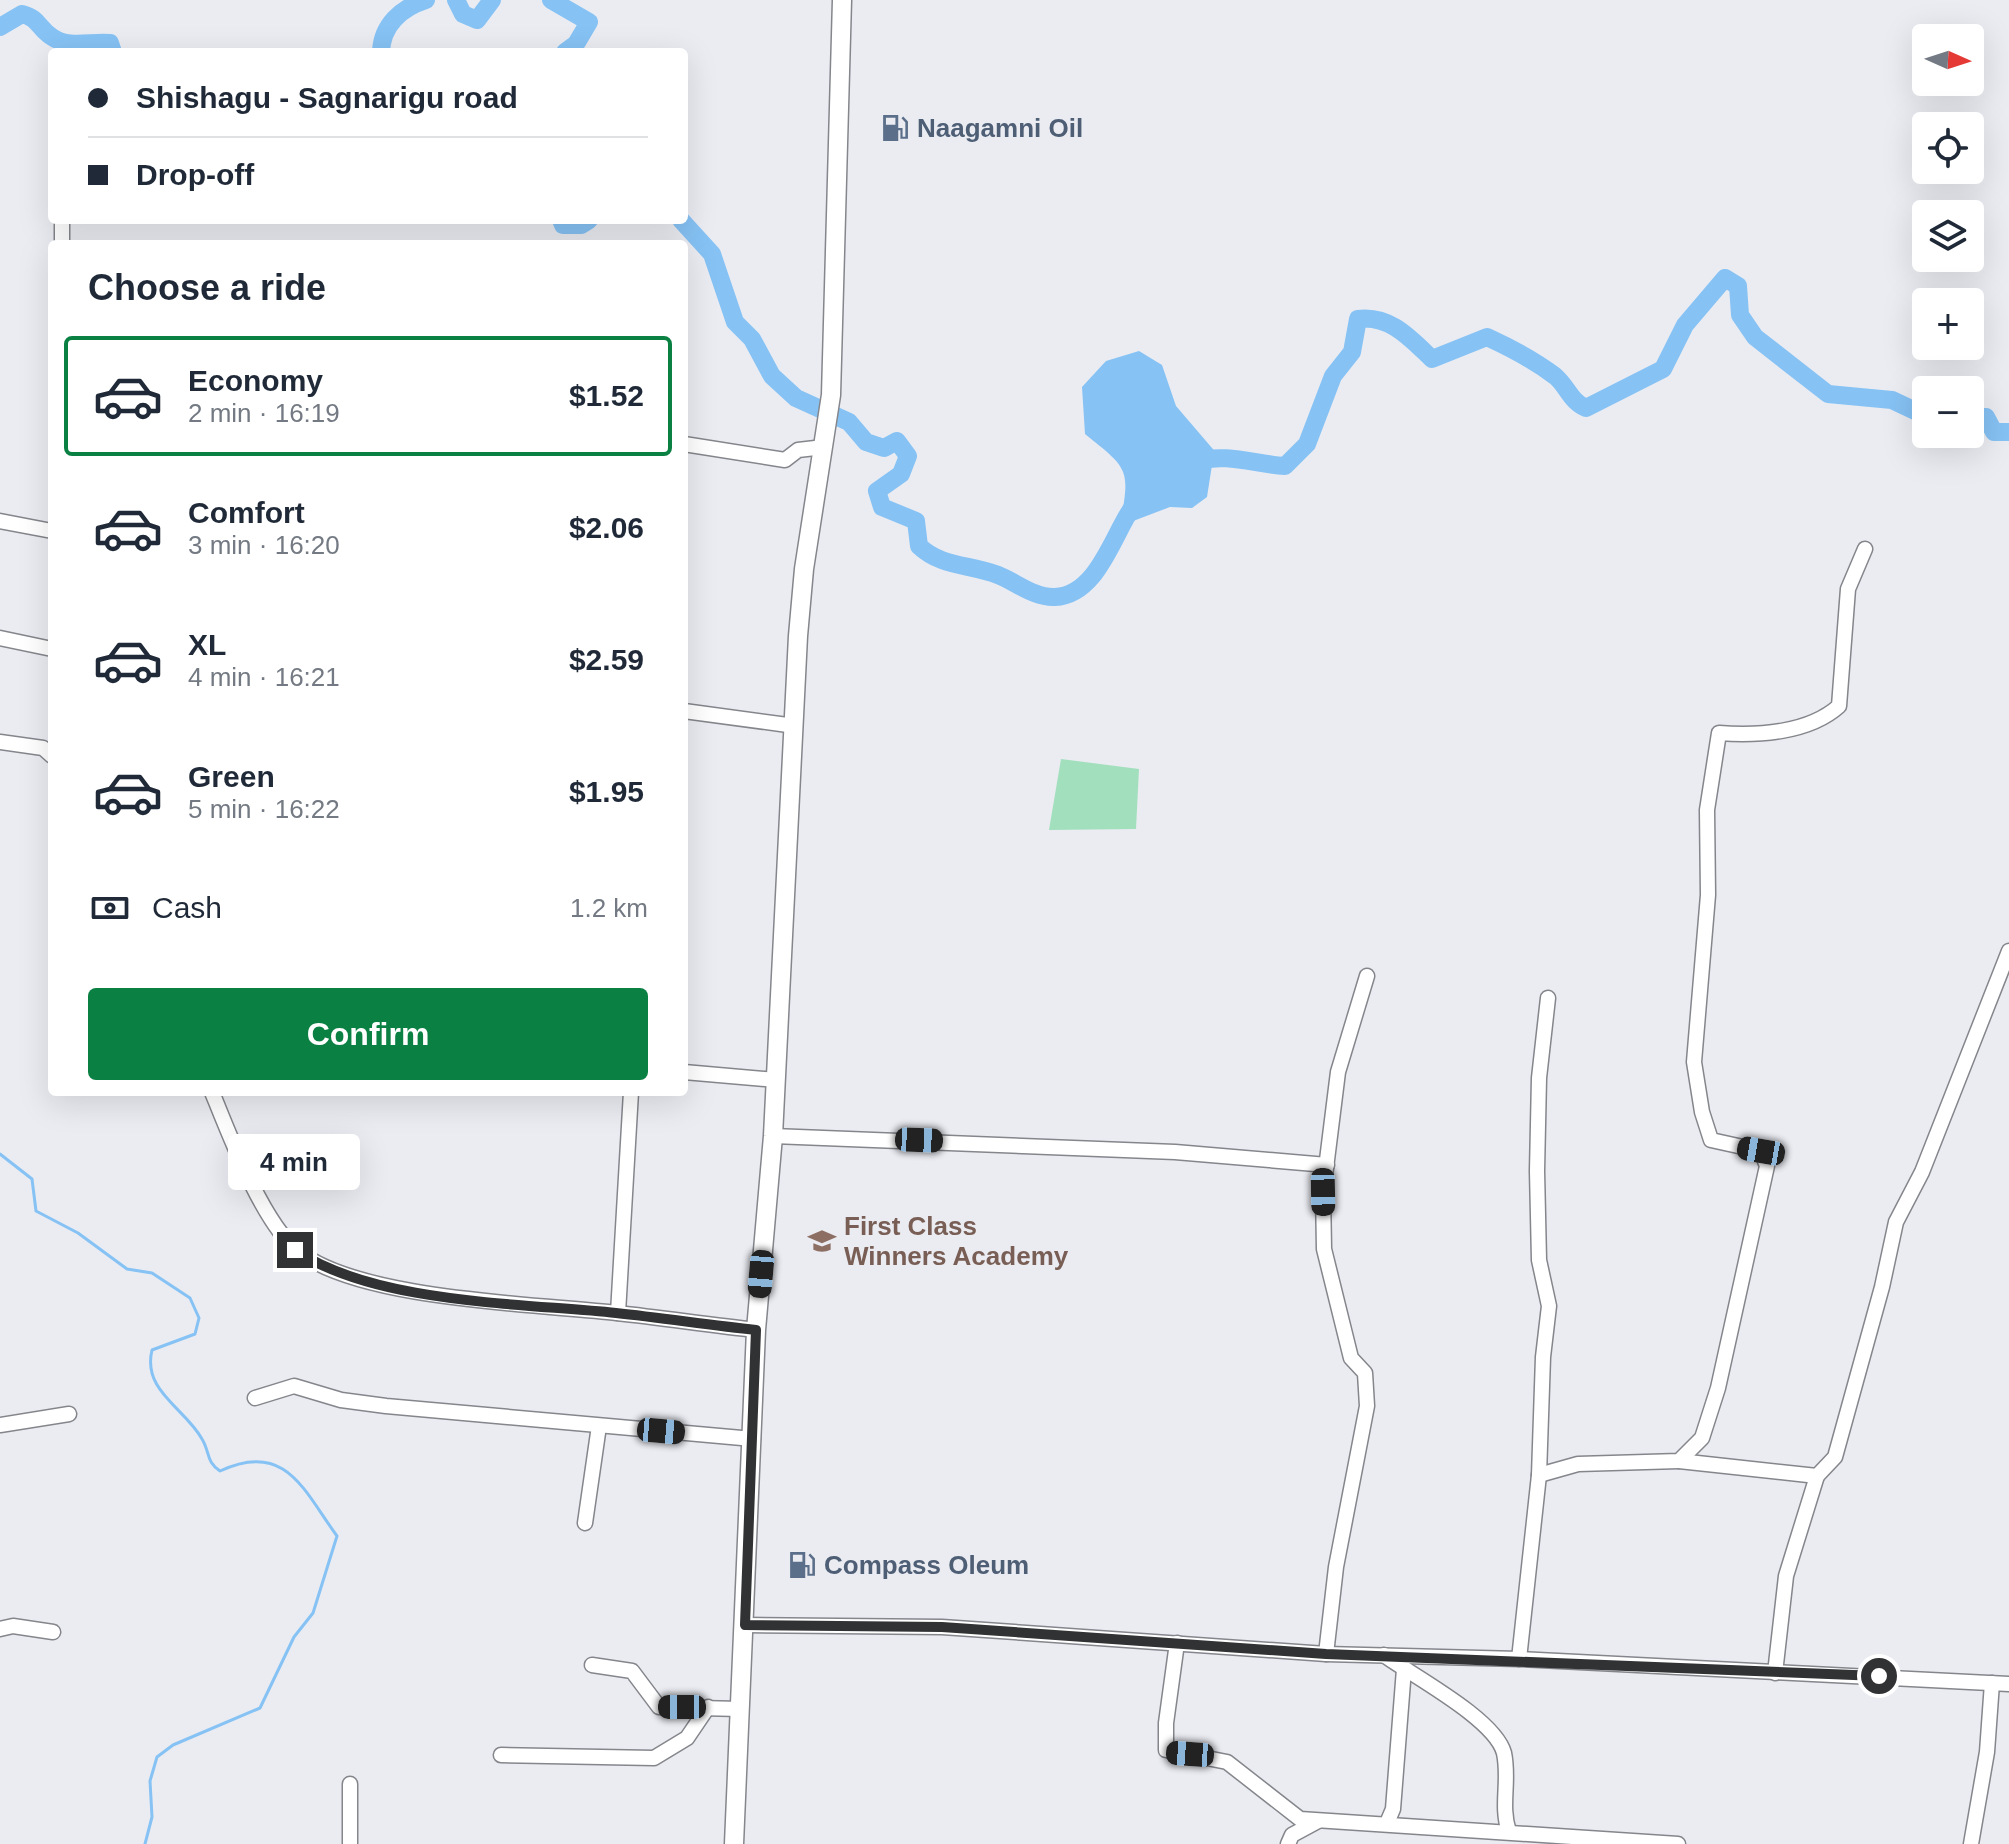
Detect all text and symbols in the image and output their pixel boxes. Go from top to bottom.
north arrow [1912,24,1984,96]
map controls [1912,24,1984,448]
text: Shishagu - Sagnarigu road [136,81,518,114]
button: locate [1912,112,1984,184]
fuel station icon: Naagamni Oil [880,113,910,143]
place label: Naagamni Oil [917,113,1083,143]
text: Drop-off [136,158,254,191]
button: layers [1912,200,1984,272]
text: Choose a ride [88,267,326,308]
button: + [1912,288,1984,360]
icon: car [92,360,164,432]
text: Economy [188,364,323,397]
button: − [1912,376,1984,448]
text: $1.52 [569,379,644,412]
text: 2 min · 16:19 [188,398,340,428]
icon: car [92,492,164,564]
text: Comfort [188,496,305,529]
text: $2.06 [569,511,644,544]
text: 3 min · 16:20 [188,530,340,560]
icon: car [92,624,164,696]
text: XL [188,628,226,661]
text: $2.59 [569,643,644,676]
text: 4 min · 16:21 [188,662,340,692]
icon: car [92,756,164,828]
text: Green [188,760,275,793]
text: $1.95 [569,775,644,808]
text: 5 min · 16:22 [188,794,340,824]
icon: cash [88,886,132,930]
text: Cash [152,891,222,924]
text: 1.2 km [570,893,648,923]
button: Confirm [88,988,648,1080]
car [895,1127,943,1153]
callout: 4 min [229,1134,361,1190]
car [1735,1135,1787,1167]
text: 4 min [260,1147,328,1177]
car [1311,1168,1335,1216]
place label: First Class Winners Academy [844,1211,1069,1271]
school or university icon: First Class Winners Academy [807,1226,837,1256]
route end [277,1232,313,1268]
car [747,1249,775,1299]
car [636,1417,686,1445]
fuel station icon: Compass Oleum [787,1550,817,1580]
place label: Compass Oleum [824,1550,1029,1580]
route start [1861,1658,1897,1694]
car [658,1695,706,1719]
car [1165,1740,1215,1768]

